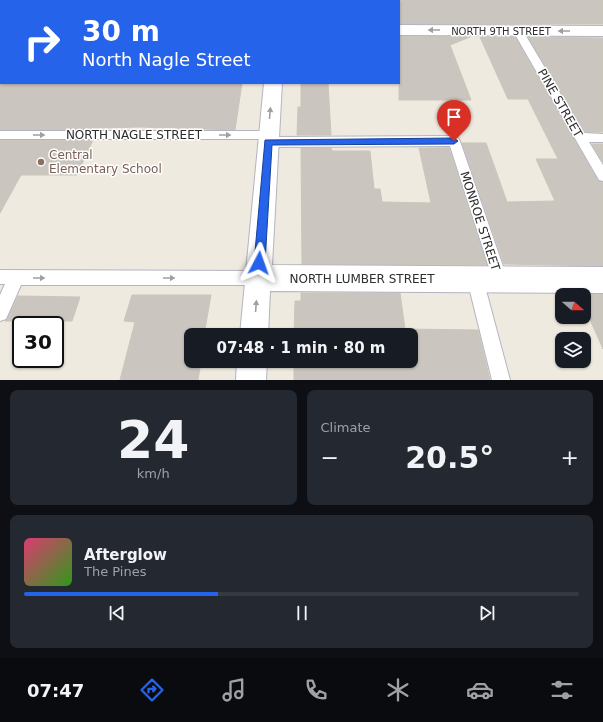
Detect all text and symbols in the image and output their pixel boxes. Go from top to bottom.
text: 30 m [82,15,160,48]
icon: right [16,16,68,68]
street label: NORTH 9TH STREET [451,26,552,37]
one-way arrow [427,27,440,33]
one-way arrow [557,28,570,34]
text: North Nagle Street [82,49,250,70]
street label: PINE STREET [535,66,586,140]
pin [437,100,471,141]
icon: arrive [443,106,465,128]
one-way arrow [267,107,274,119]
street label: NORTH NAGLE STREET [66,128,203,142]
one-way arrow [33,132,46,138]
one-way arrow [219,132,232,138]
place label: Central Elementary School [49,148,162,176]
marker: Central Elementary School [36,157,46,167]
street label: MONROE STREET [457,170,503,273]
position arrow [238,242,280,284]
street label: NORTH LUMBER STREET [289,272,435,286]
one-way arrow [33,275,46,281]
one-way arrow [163,275,176,281]
north arrow [555,288,591,324]
map controls [555,288,591,368]
one-way arrow [253,300,260,312]
speed limit sign: 30 [12,316,64,368]
button: layers [555,332,591,368]
text: 07:48 · 1 min · 80 m [217,339,385,357]
text: 24 [117,410,189,470]
text: Climate [321,420,371,435]
text: 20.5° [405,440,494,475]
text: − [321,445,339,470]
text: + [561,445,579,470]
text: km/h [137,466,170,481]
text: Afterglow [84,546,167,564]
text: The Pines [84,564,147,579]
icon: previous [106,602,128,624]
icon: pause [291,602,313,624]
icon: next [476,602,498,624]
icon: directions [138,676,166,704]
icon: music [220,676,248,704]
icon: phone [302,676,330,704]
icon: climate [384,676,412,704]
icon: car [466,676,494,704]
icon: filters [548,676,576,704]
text: 07:47 [27,680,84,701]

